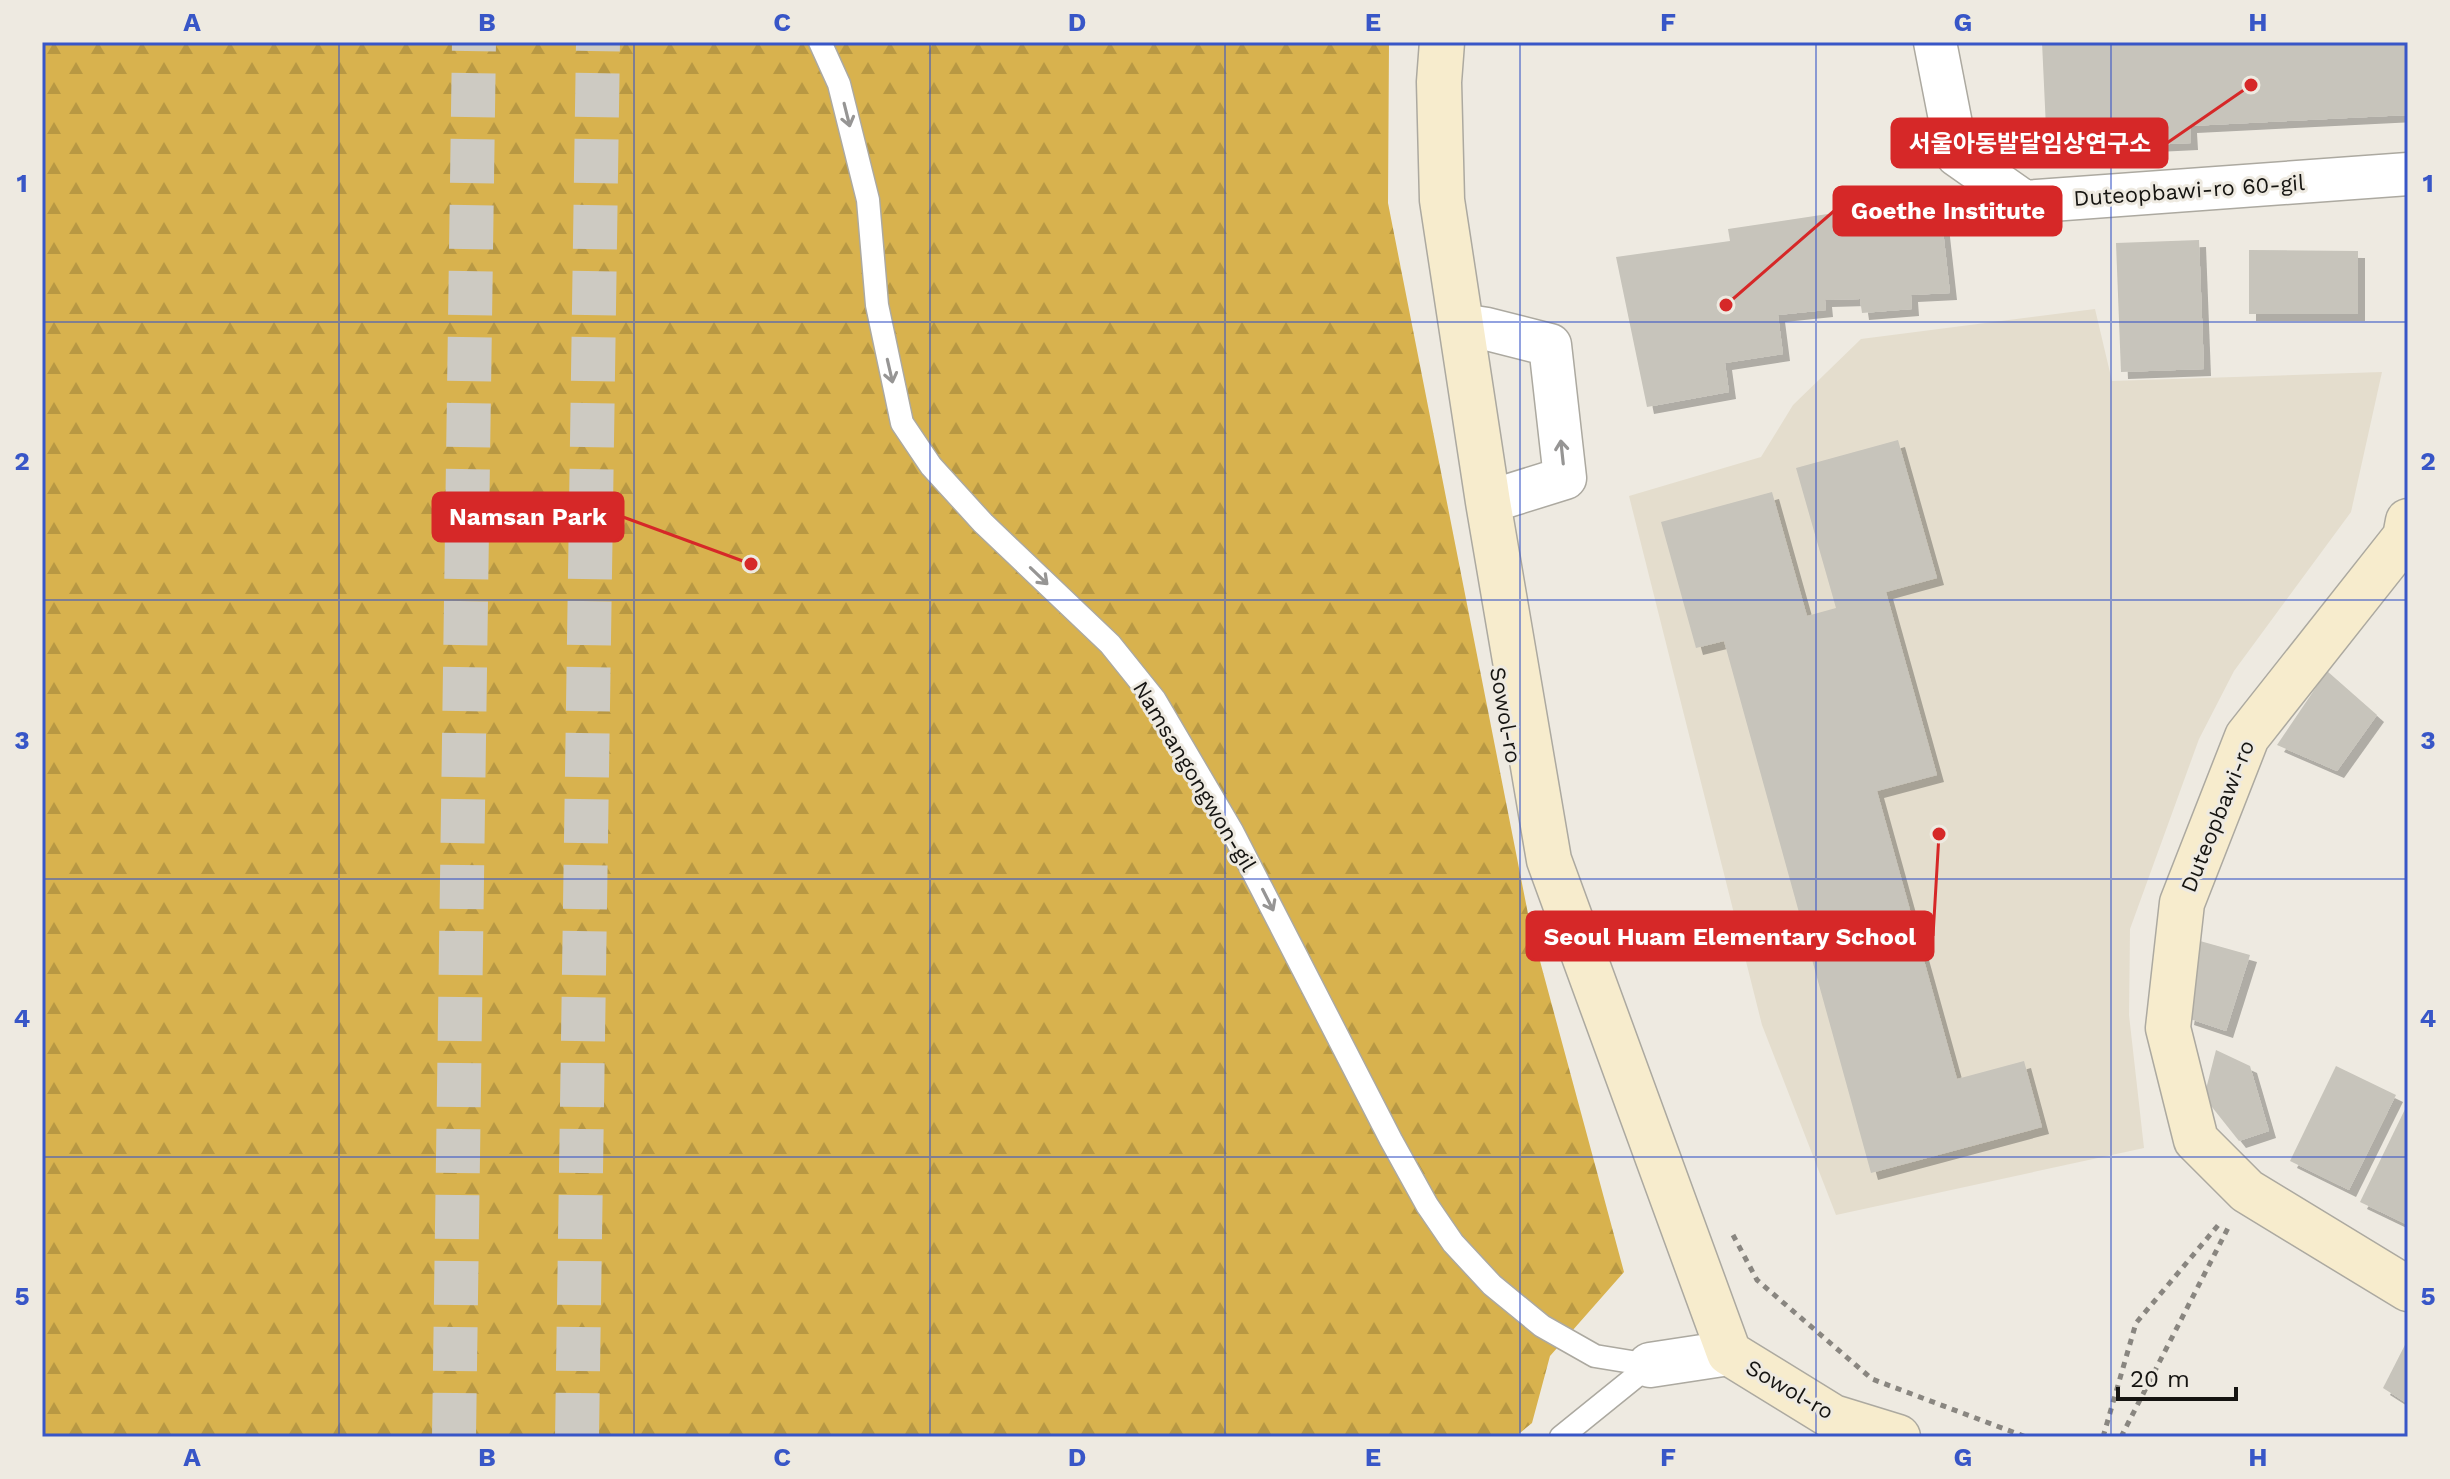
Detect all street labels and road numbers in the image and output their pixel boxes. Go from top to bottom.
street label: Duteopbawi-ro 60-gil [2073,170,2306,211]
street label: Sowol-ro [1485,665,1526,765]
street label: Namsangongwon-gil [1128,677,1261,876]
street label: Duteopbawi-ro [2176,737,2259,896]
street label: Sowol-ro [1741,1354,1838,1425]

